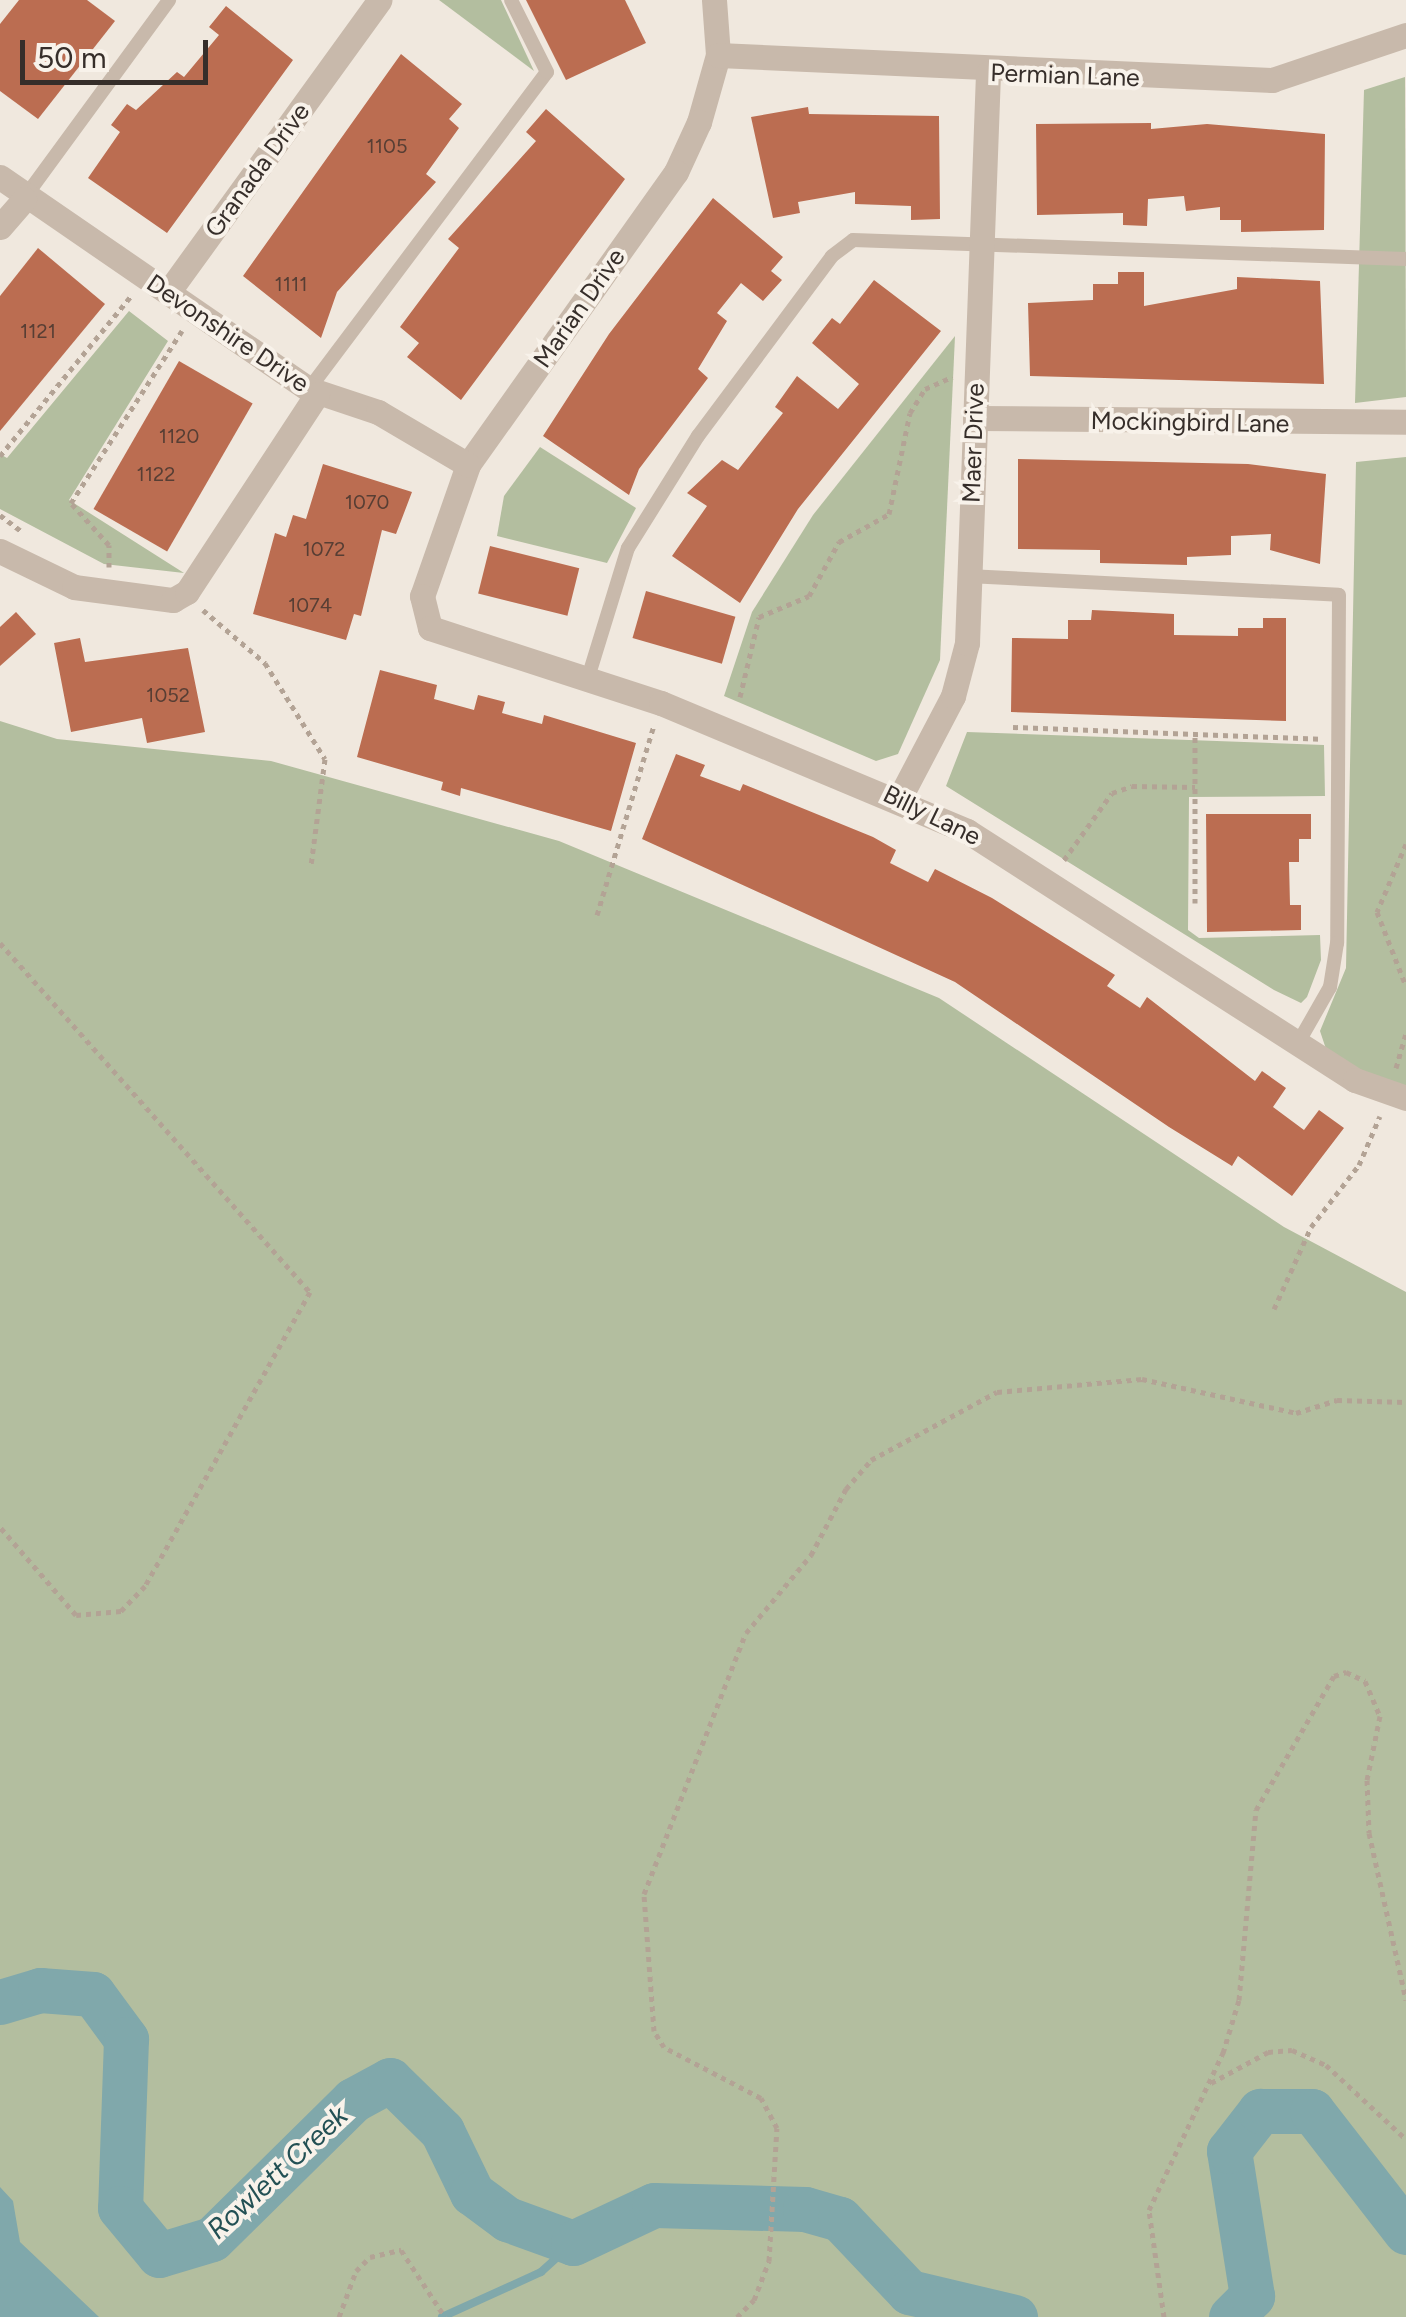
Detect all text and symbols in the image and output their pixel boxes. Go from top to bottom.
scale bar [25,20,212,82]
text: 50 m [37,39,106,76]
street label: Permian Lane [990,57,1140,93]
street label: Granada Drive [198,97,316,243]
house number: 1105 [367,134,407,158]
street label: Marian Drive [527,243,631,373]
street label: Devonshire Drive [141,268,315,398]
house number: 1111 [274,272,308,296]
house number: 1121 [20,319,56,343]
street label: Maer Drive [956,383,990,503]
street label: Mockingbird Lane [1090,405,1290,439]
house number: 1120 [159,424,199,448]
house number: 1122 [137,462,175,486]
house number: 1070 [345,490,389,514]
house number: 1072 [303,537,345,561]
house number: 1074 [288,593,332,617]
house number: 1052 [146,683,190,707]
street label: Billy Lane [878,779,986,851]
water label: Rowlett Creek [200,2099,354,2245]

